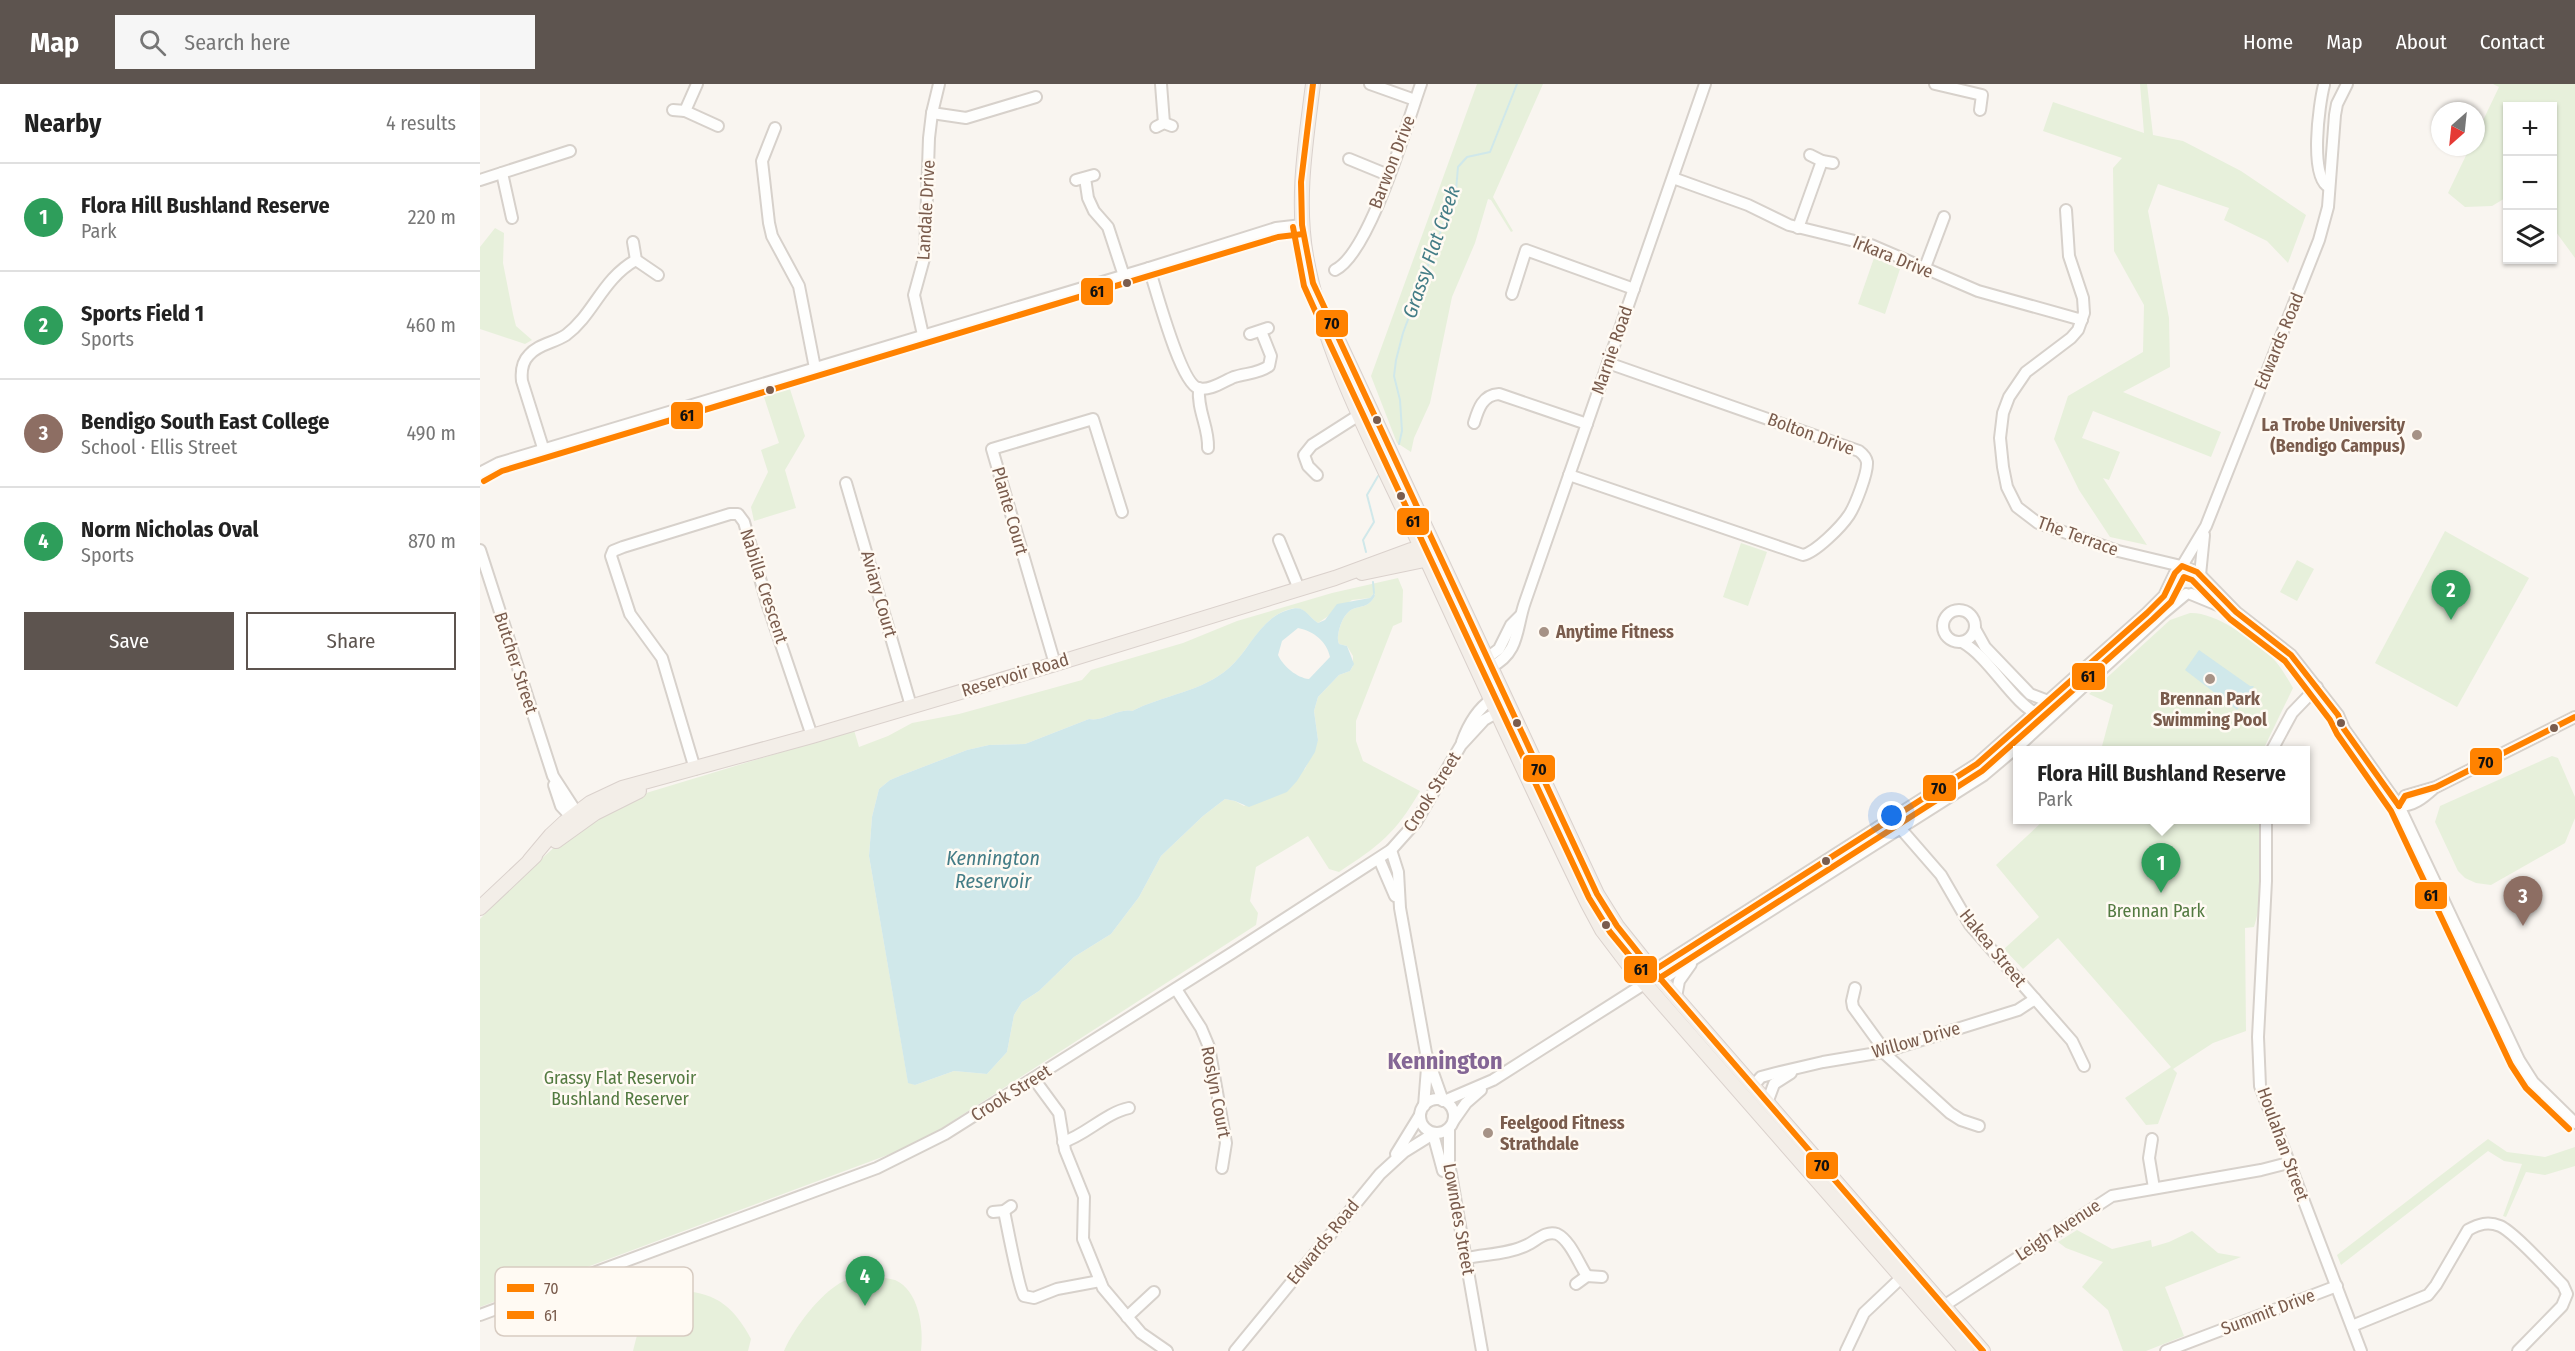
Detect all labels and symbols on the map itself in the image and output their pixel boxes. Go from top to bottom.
north arrow [2431,102,2485,156]
street label: Barwon Drive [1364,112,1420,212]
street label: Landale Drive [912,159,940,261]
water label: Grassy Flat Creek [1397,183,1465,321]
street label: Irkara Drive [1850,231,1937,283]
line badge: 61 [1080,277,1114,306]
unlabelled marker [1121,277,1133,289]
text: 61 [1090,282,1104,301]
street label: Edwards Road [2250,289,2308,393]
street label: Marnie Road [1587,303,1637,397]
line badge: 70 [1315,309,1349,338]
text: 70 [1324,314,1340,333]
unlabelled marker [764,384,776,396]
line badge: 61 [670,401,704,430]
text: 61 [680,406,694,425]
street label: Bolton Drive [1764,408,1858,460]
unlabelled marker [1371,414,1383,426]
place label: La Trobe University (Bendigo Campus) [2262,414,2406,457]
marker: La Trobe University (Bendigo Campus) [2410,428,2424,442]
street label: Plante Court [987,464,1033,558]
unlabelled marker [1395,490,1407,502]
line badge: 61 [1396,507,1430,536]
street label: The Terrace [2035,511,2121,561]
text: 61 [1406,512,1420,531]
street label: Nabilla Crescent [735,526,793,646]
street label: Aviary Court [856,548,902,640]
pin: 2 [2432,570,2470,620]
street label: Butcher Street [489,609,543,717]
place label: Anytime Fitness [1555,621,1674,643]
marker: Anytime Fitness [1537,625,1551,639]
street label: Reservoir Road [959,648,1071,702]
line badge: 61 [2071,662,2106,691]
text: 61 [2081,667,2095,686]
marker: Brennan Park Swimming Pool [2203,672,2217,686]
place label: Brennan Park Swimming Pool [2153,688,2267,731]
unlabelled marker [1511,717,1523,729]
unlabelled marker [2335,717,2347,729]
unlabelled marker [2548,722,2560,734]
line badge: 70 [2469,747,2503,776]
street label: Crook Street [1399,748,1465,836]
text: 70 [2478,753,2494,772]
line badge: 70 [1522,754,1556,783]
text: 70 [1531,760,1547,779]
line badge: 70 [1922,774,1957,802]
text: 70 [1931,779,1947,798]
your location [1877,801,1906,830]
pin: 1 [2142,844,2180,893]
water label: Kennington Reservoir [946,846,1040,893]
unlabelled marker [1820,855,1832,867]
pin: 3 [2504,876,2542,926]
line badge: 61 [2414,881,2448,910]
text: 61 [2424,886,2438,905]
park label: Brennan Park [2107,900,2206,922]
street label: Hakea Street [1955,905,2031,992]
unlabelled marker [1600,919,1612,931]
line badge: 61 [1623,955,1658,984]
text: 61 [1634,960,1648,979]
street label: Willow Drive [1869,1017,1963,1063]
street label: Roslyn Court [1196,1044,1236,1140]
district label: Kennington [1388,1047,1502,1075]
street label: Crook Street [967,1060,1055,1126]
park label: Grassy Flat Reservoir Bushland Reserver [544,1067,697,1110]
street label: Houlahan Street [2252,1084,2314,1204]
place label: Feelgood Fitness Strathdale [1500,1112,1625,1155]
marker: Feelgood Fitness Strathdale [1481,1126,1495,1140]
line badge: 70 [1805,1151,1839,1180]
text: 70 [1814,1156,1830,1175]
street label: Lowndes Street [1438,1161,1480,1277]
street label: Leigh Avenue [2011,1194,2105,1266]
street label: Edwards Road [1282,1195,1364,1289]
pin: 4 [846,1256,884,1306]
legend [495,1267,693,1336]
text: 70 [544,1279,559,1298]
street label: Summit Drive [2218,1284,2318,1340]
text: 61 [544,1306,557,1325]

